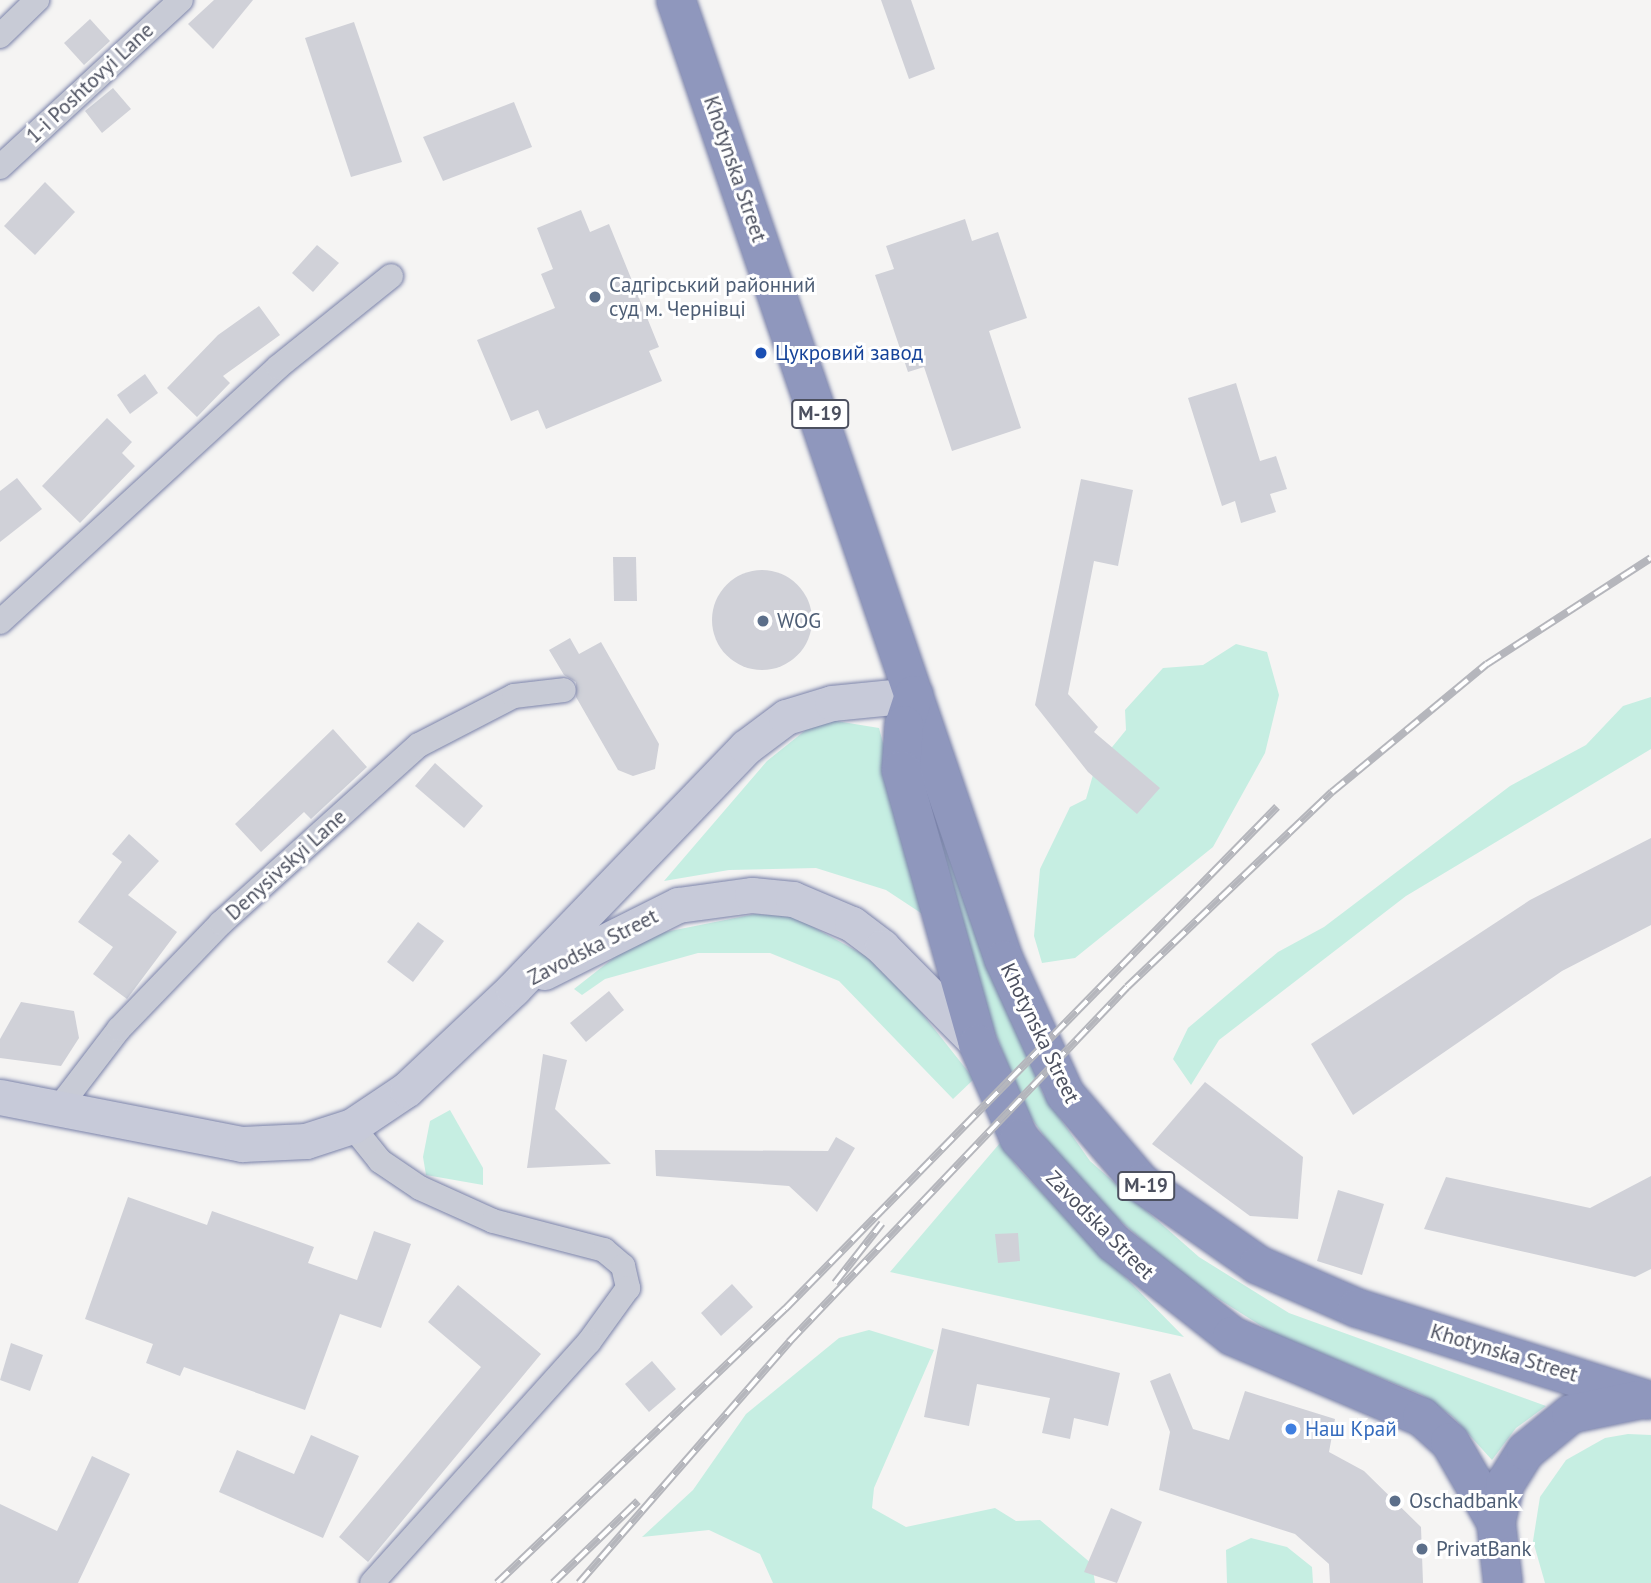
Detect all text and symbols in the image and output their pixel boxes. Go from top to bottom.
street label: 1-i Poshtovyi Lane [21,18,159,148]
street label: Khotynska Street [698,93,772,245]
place label: Садгірський районний суд м. Чернівці [609,272,815,322]
marker: Садгірський районний суд м. Чернівці [587,289,603,305]
place label: Цукровий завод [775,340,923,366]
marker: Цукровий завод [753,345,769,361]
road number: М-19 [790,398,850,430]
place label: WOG [777,608,821,634]
marker: WOG [755,613,771,629]
street label: Denysivskyi Lane [221,804,351,926]
street label: Zavodska Street [524,903,662,991]
street label: Khotynska Street [995,959,1085,1107]
street label: Zavodska Street [1041,1166,1159,1284]
road number: М-19 [1116,1170,1176,1202]
street label: Khotynska Street [1427,1319,1581,1387]
place label: Наш Край [1305,1416,1397,1442]
marker: Наш Край [1283,1421,1299,1437]
place label: Oschadbank [1409,1488,1518,1514]
marker: Oschadbank [1387,1493,1403,1509]
place label: PrivatBank [1436,1536,1532,1562]
marker: PrivatBank [1414,1541,1430,1557]

